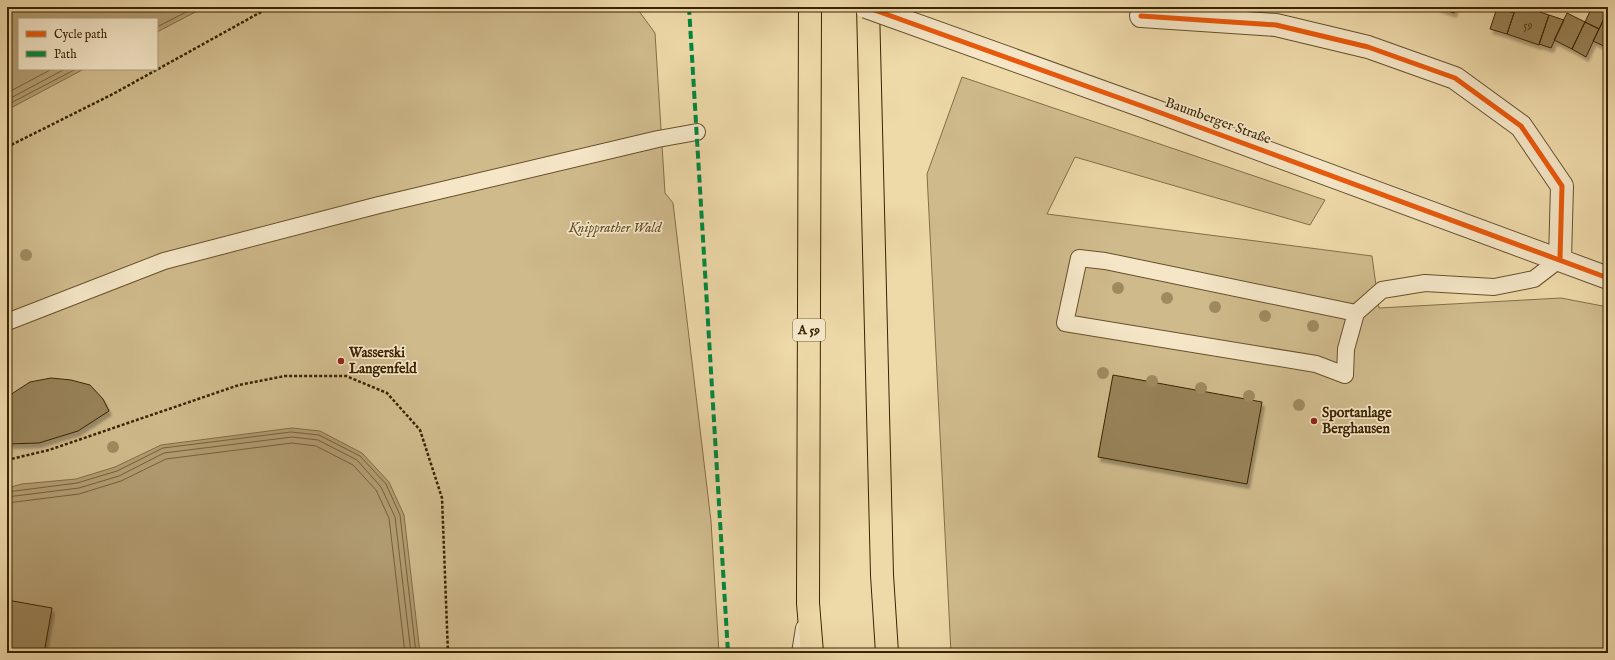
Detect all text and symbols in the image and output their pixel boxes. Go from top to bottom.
legend [18,18,158,70]
house number: 59 [1523,18,1533,33]
text: Cycle path [54,27,108,43]
text: Path [54,47,77,62]
street label: Baumberger Straße [1163,93,1274,149]
park label: Knipprather Wald [568,219,663,237]
road number: A 59 [793,319,825,341]
place label: Wasserski Langenfeld [348,344,417,378]
marker: Wasserski Langenfeld [336,356,346,366]
place label: Sportanlage Berghausen [1322,404,1392,438]
marker: Sportanlage Berghausen [1309,416,1319,426]

